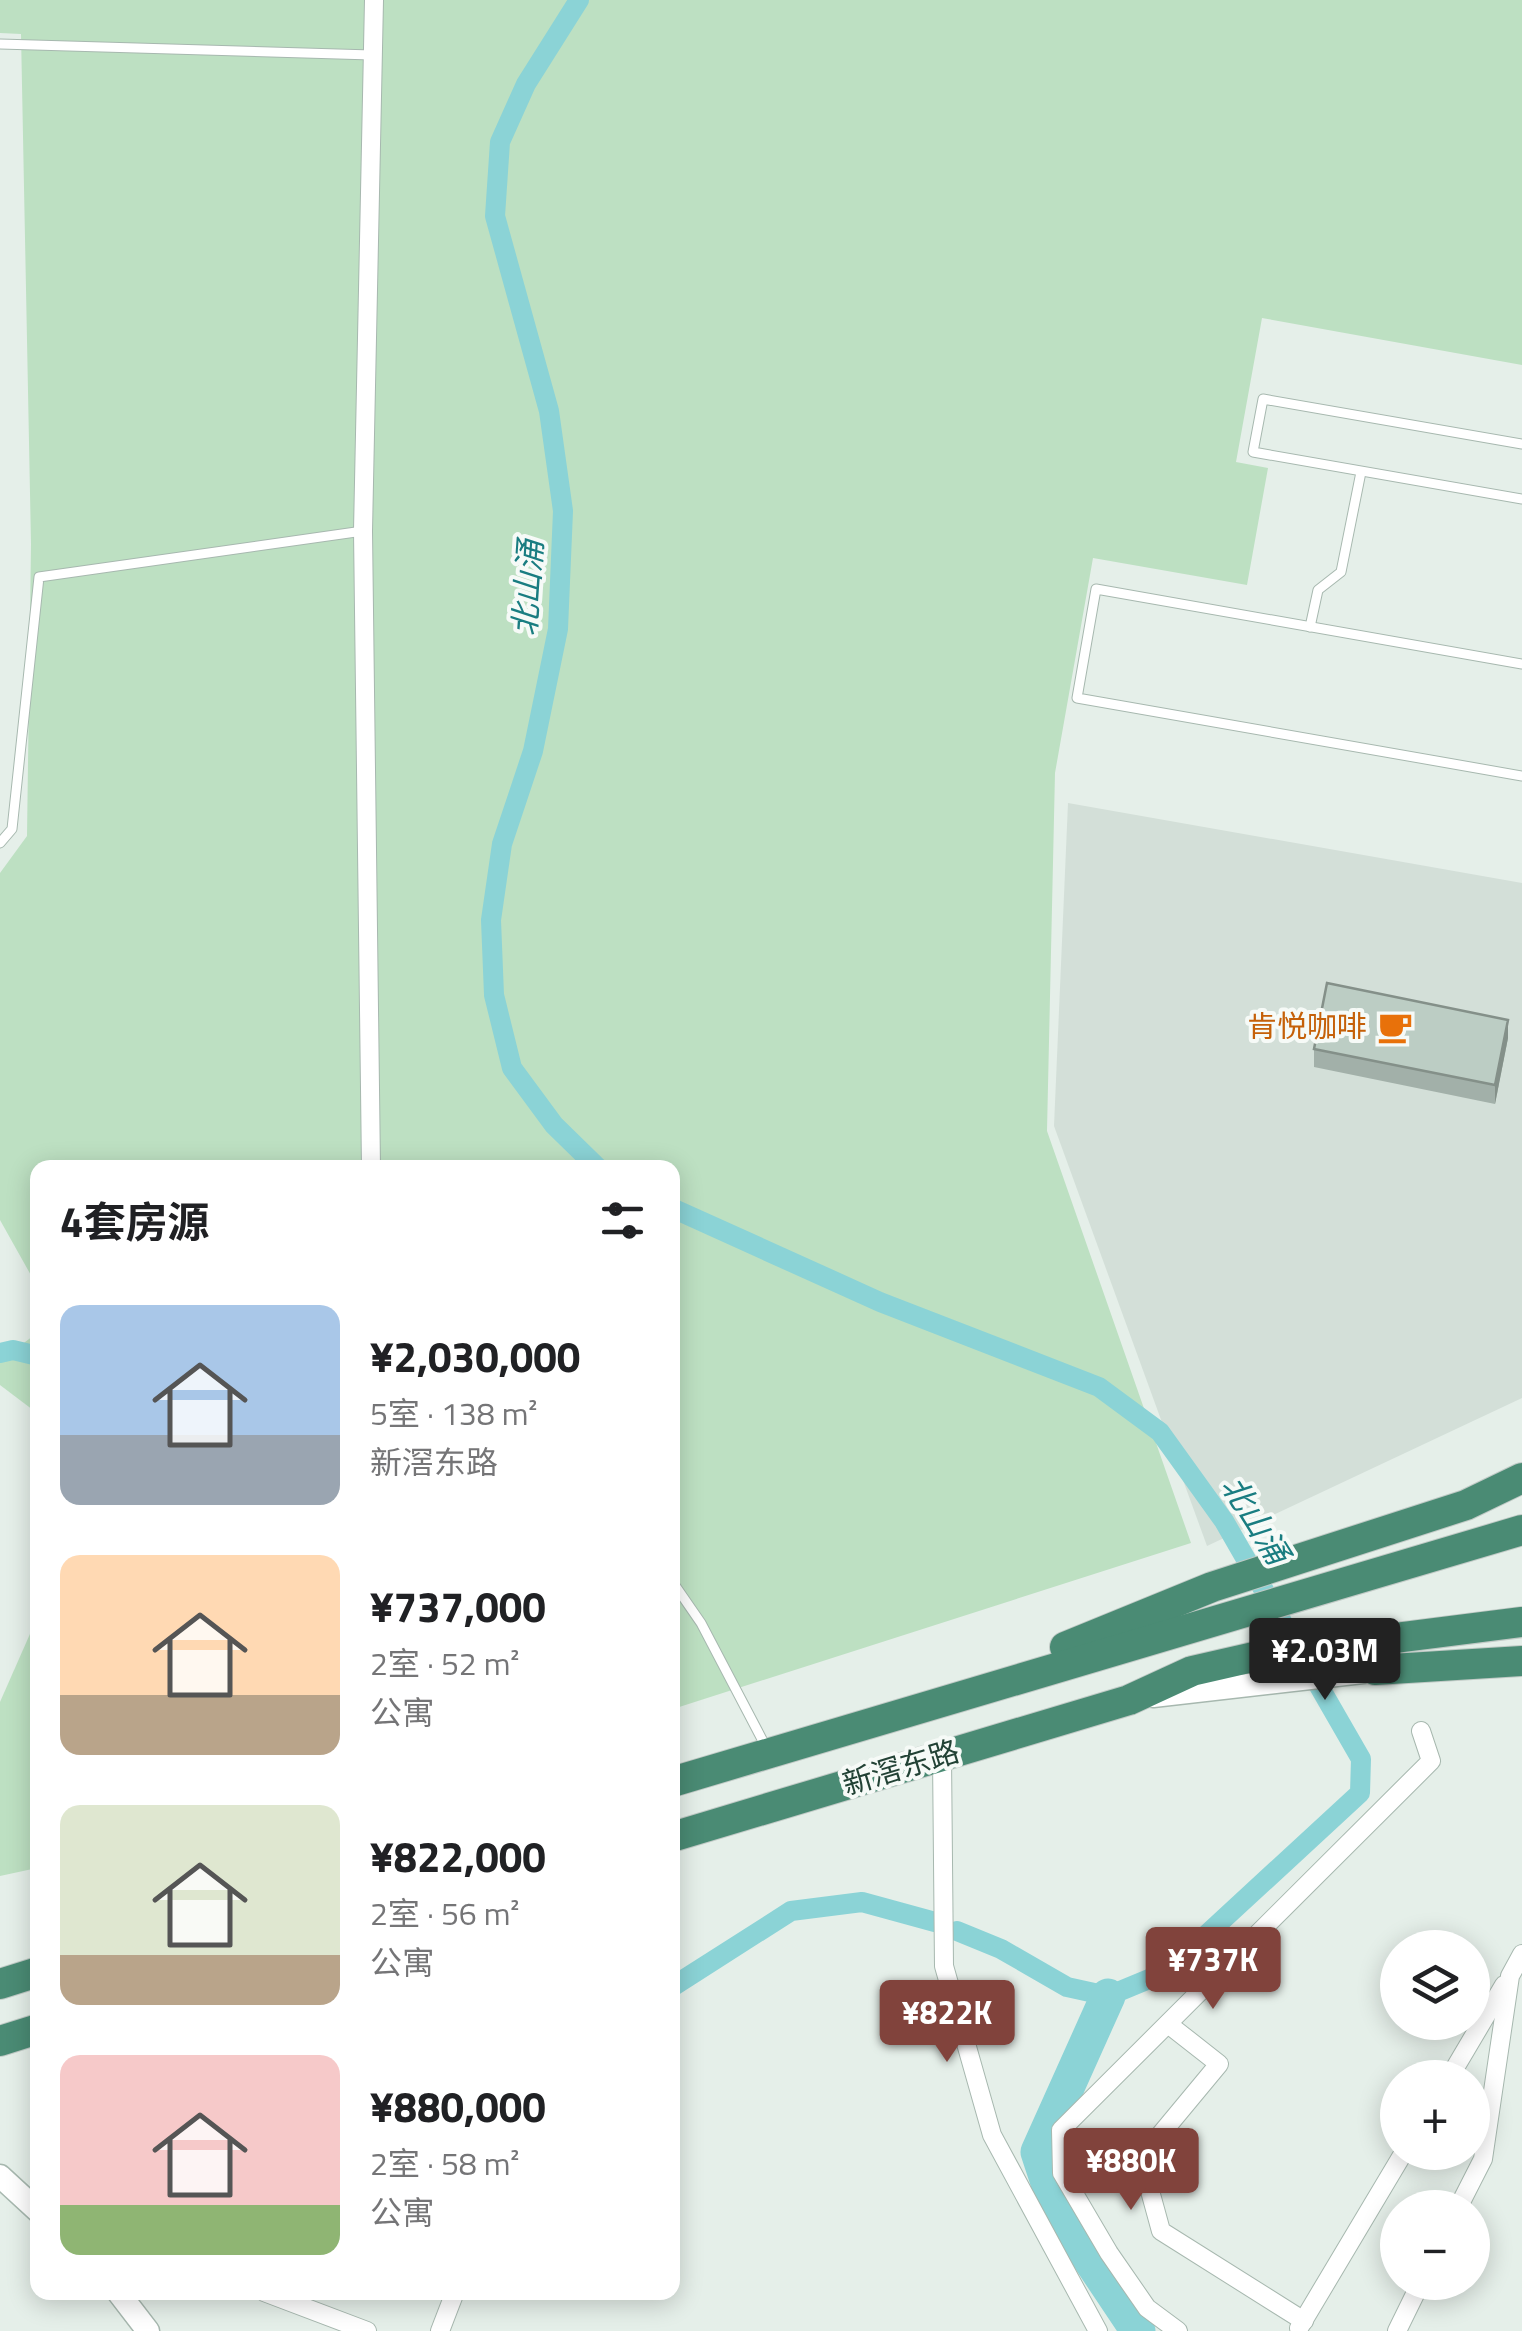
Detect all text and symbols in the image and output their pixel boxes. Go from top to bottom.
water label: 北山涌 [500,535,555,637]
place label: 肯悦咖啡 [1247,1003,1367,1049]
cafe icon: 肯悦咖啡 [1376,1008,1414,1046]
text: 4套房源 [60,1189,210,1253]
icon: filters [595,1193,650,1248]
text: ¥2,030,000 [370,1324,580,1388]
icon: home [140,1345,260,1465]
text: 5室 · 138 m² [370,1389,537,1437]
text: 新滘东路 [370,1438,498,1486]
water label: 北山涌 [1210,1466,1303,1575]
text: ¥737,000 [370,1574,546,1638]
icon: home [140,1595,260,1715]
pin: ¥2.03M [1244,1618,1406,1703]
text: ¥2.03M [1271,1626,1379,1674]
text: 2室 · 52 m² [370,1639,520,1687]
text: 公寓 [370,1688,434,1736]
street label: 新滘东路 [837,1728,965,1807]
text: ¥822,000 [370,1824,546,1888]
icon: home [140,1845,260,1965]
text: 2室 · 56 m² [370,1889,520,1937]
pin: ¥737K [1143,1927,1283,2012]
map controls [1380,1930,1490,2300]
button: layers [1380,1930,1490,2040]
text: ¥737K [1168,1935,1258,1983]
text: 公寓 [370,1938,434,1986]
pin: ¥822K [877,1980,1017,2065]
text: ¥822K [902,1988,992,2036]
button: + [1380,2060,1490,2170]
text: ¥880,000 [370,2074,546,2138]
icon: home [140,2095,260,2215]
pin: ¥880K [1061,2128,1201,2213]
text: ¥880K [1086,2136,1176,2184]
text: 2室 · 58 m² [370,2139,520,2187]
text: 公寓 [370,2188,434,2236]
button: − [1380,2190,1490,2300]

